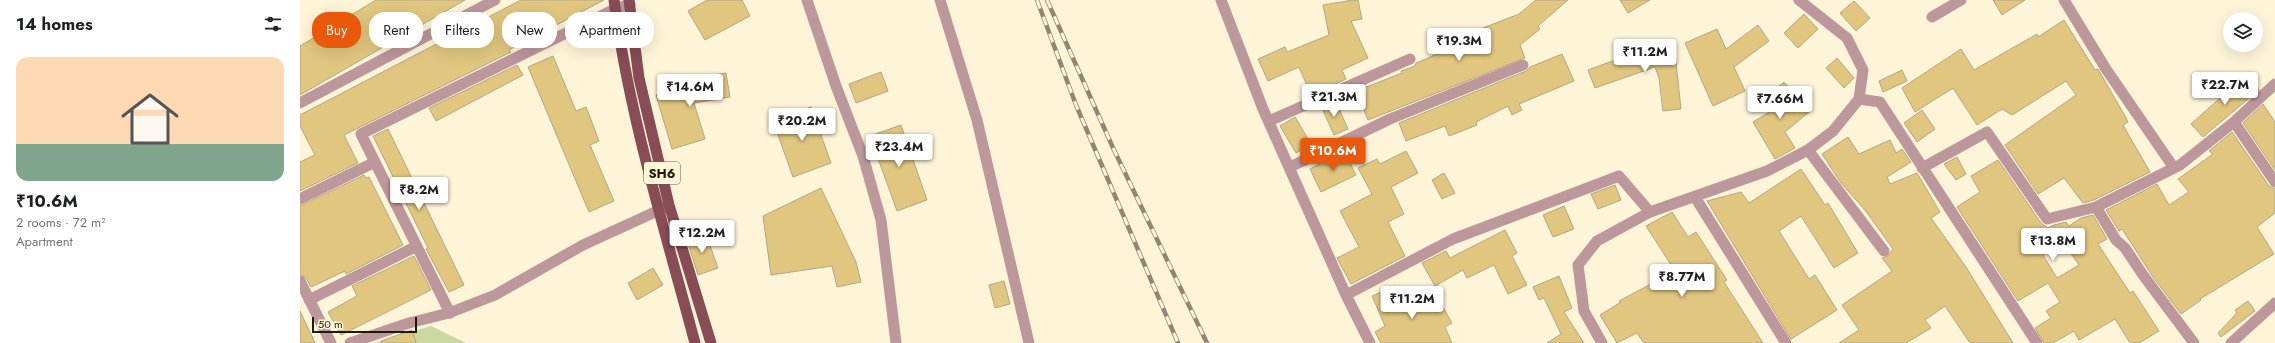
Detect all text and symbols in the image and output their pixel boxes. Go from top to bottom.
text: 14 homes [16,12,93,36]
chip: Buy [312,12,361,48]
chip: Rent [369,12,423,48]
chip: Filters [431,12,494,48]
chip: New [502,12,557,48]
chip: Apartment [565,12,654,48]
map controls [2223,12,2263,52]
button: layers [2223,12,2263,52]
icon: filters [262,13,284,35]
pin: ₹19.3M [1426,28,1492,62]
text: ₹19.3M [1436,31,1482,50]
pin: ₹11.2M [1612,39,1678,73]
text: ₹11.2M [1623,42,1667,61]
pin: ₹22.7M [2192,72,2258,106]
pin: ₹14.6M [657,74,723,108]
text: ₹22.7M [2201,75,2249,94]
text: ₹14.6M [666,77,714,96]
icon: home [114,83,186,155]
pin: ₹21.3M [1301,84,1367,118]
pin: ₹7.66M [1747,86,1813,120]
text: ₹21.3M [1311,87,1357,106]
text: ₹7.66M [1756,89,1804,108]
pin: ₹20.2M [769,108,835,142]
text: ₹20.2M [778,111,826,130]
pin: ₹23.4M [866,134,932,168]
text: ₹23.4M [875,137,923,156]
pin: ₹10.6M [1300,138,1366,172]
text: ₹10.6M [1309,141,1357,160]
road number: SH6 [644,162,680,184]
pin: ₹8.2M [391,177,447,211]
text: ₹8.2M [399,180,439,199]
text: ₹10.6M [16,189,78,213]
text: 2 rooms · 72 m² [16,213,106,232]
pin: ₹12.2M [669,220,735,254]
text: ₹12.2M [679,223,725,242]
pin: ₹13.8M [2020,228,2086,262]
text: ₹13.8M [2030,231,2076,250]
text: Apartment [16,232,73,251]
pin: ₹8.77M [1649,264,1715,298]
text: ₹8.77M [1659,267,1705,286]
pin: ₹11.2M [1379,286,1445,320]
text: ₹11.2M [1390,289,1434,308]
scale bar [312,315,417,334]
text: 50 m [318,316,343,332]

